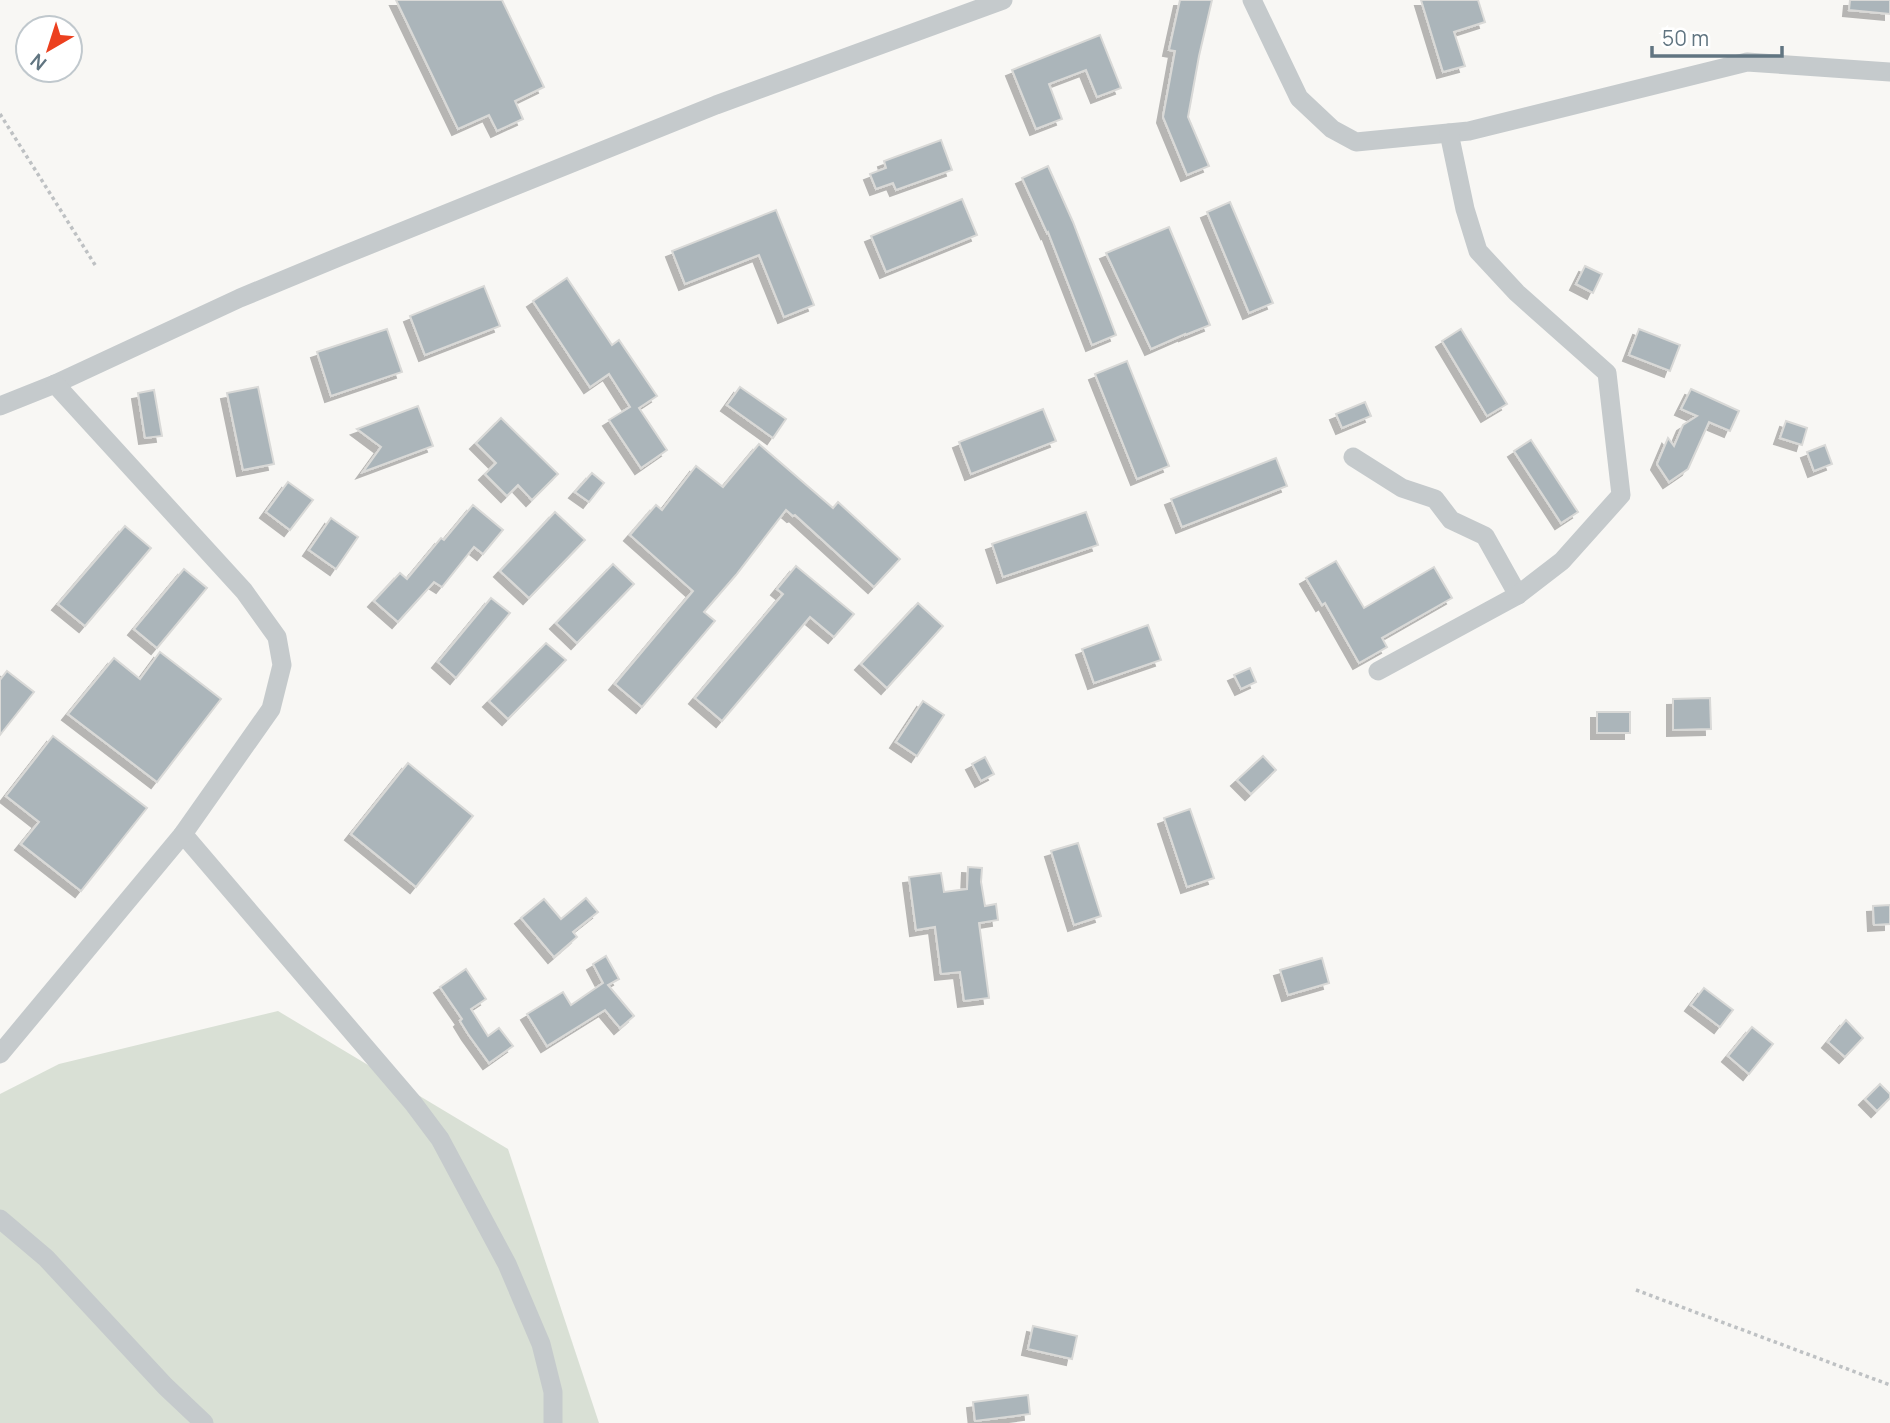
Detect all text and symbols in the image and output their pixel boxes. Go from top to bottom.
north arrow [14,14,84,84]
scale bar [1652,14,1782,58]
text: 50 m [1662,24,1709,52]
text: N [25,48,52,77]

